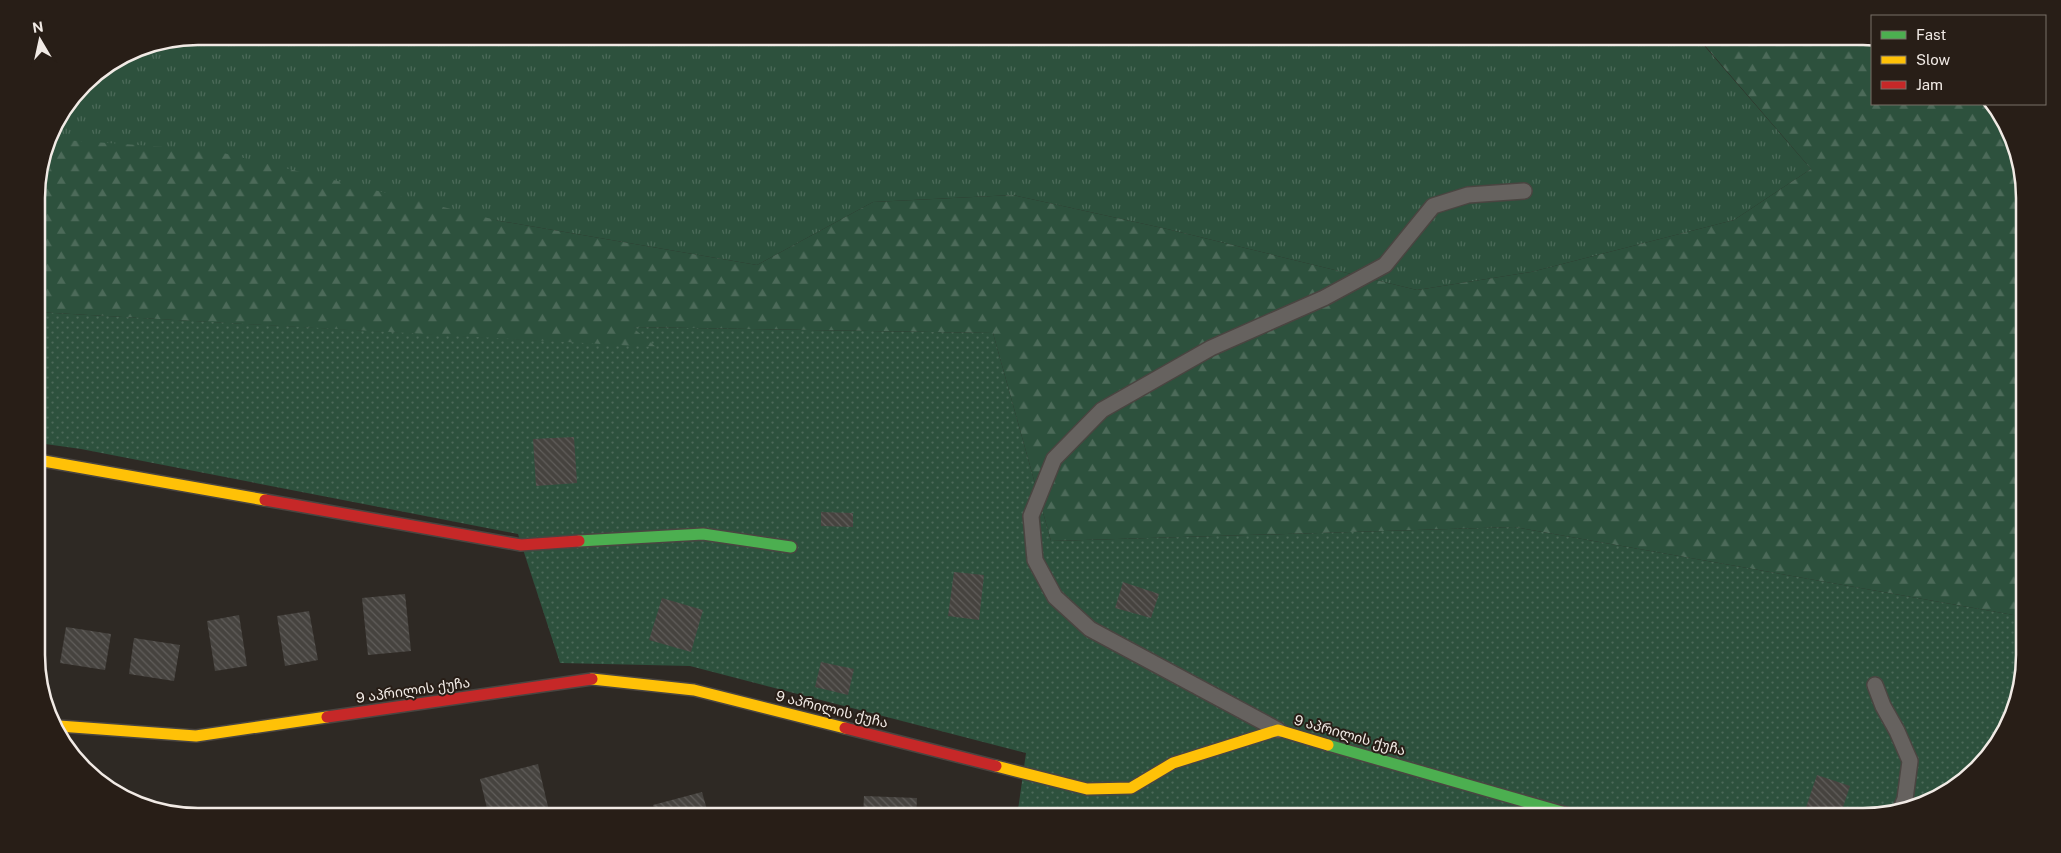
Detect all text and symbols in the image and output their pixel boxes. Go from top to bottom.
north arrow [15,15,65,65]
legend [1871,15,2046,105]
text: N [31,18,45,36]
text: Fast [1916,26,1946,43]
text: Slow [1916,51,1951,68]
text: Jam [1916,76,1943,93]
street label: 9 აპრილის ქუჩა [355,674,471,707]
street label: 9 აპრილის ქუჩა [774,687,890,732]
street label: 9 აპრილის ქუჩა [1292,711,1407,760]

